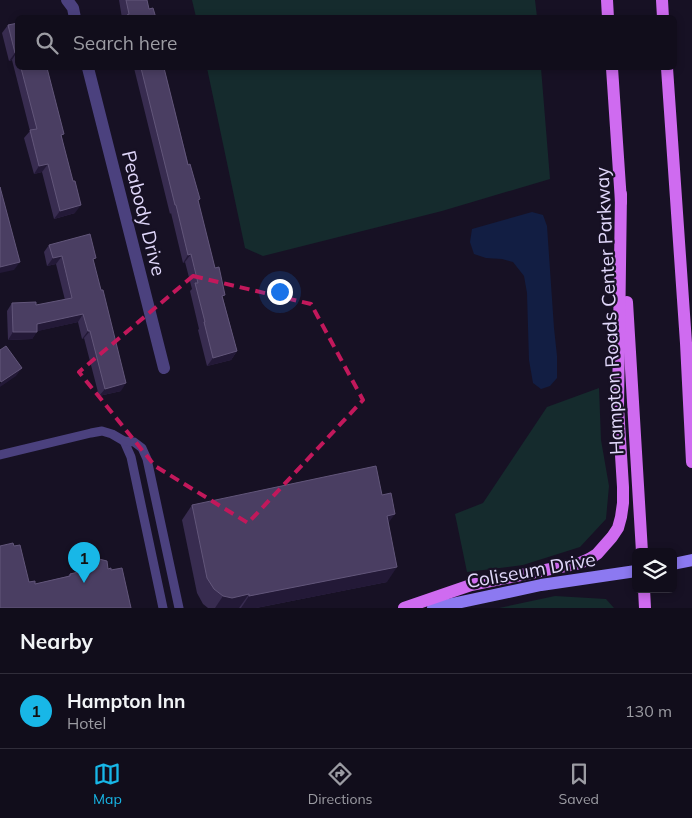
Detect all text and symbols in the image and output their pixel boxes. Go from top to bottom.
search box [15,15,677,70]
icon: search [33,29,61,57]
text: Search here [73,31,177,55]
street label: Peabody Drive [117,148,171,278]
street label: Hampton Roads Center Parkway [589,166,629,456]
your location [267,279,293,305]
pin: 1 [68,542,100,583]
street label: Coliseum Drive [465,547,597,593]
map controls [632,548,677,593]
button: layers [632,548,677,593]
text: Nearby [20,628,93,654]
text: Hampton Inn [67,689,186,713]
text: 1 [31,701,41,721]
text: 130 m [625,701,672,721]
text: Hotel [67,713,106,733]
tab: Map [93,760,122,808]
tab: Directions [308,760,373,808]
tab: Saved [559,760,599,808]

